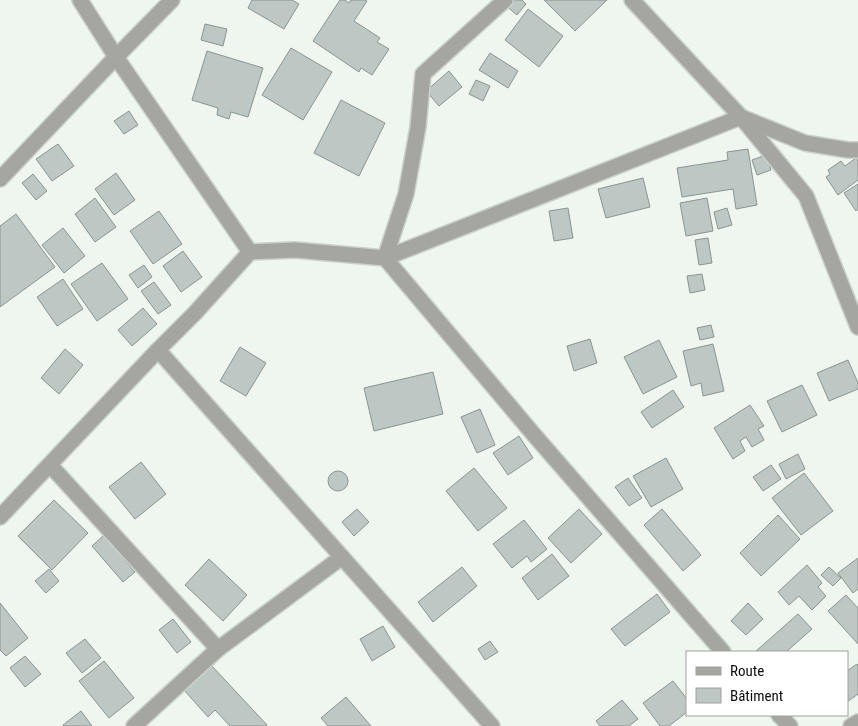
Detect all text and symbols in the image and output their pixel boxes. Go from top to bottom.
legend [686,651,848,716]
text: Route [730,662,764,680]
text: Bâtiment [730,687,783,705]

